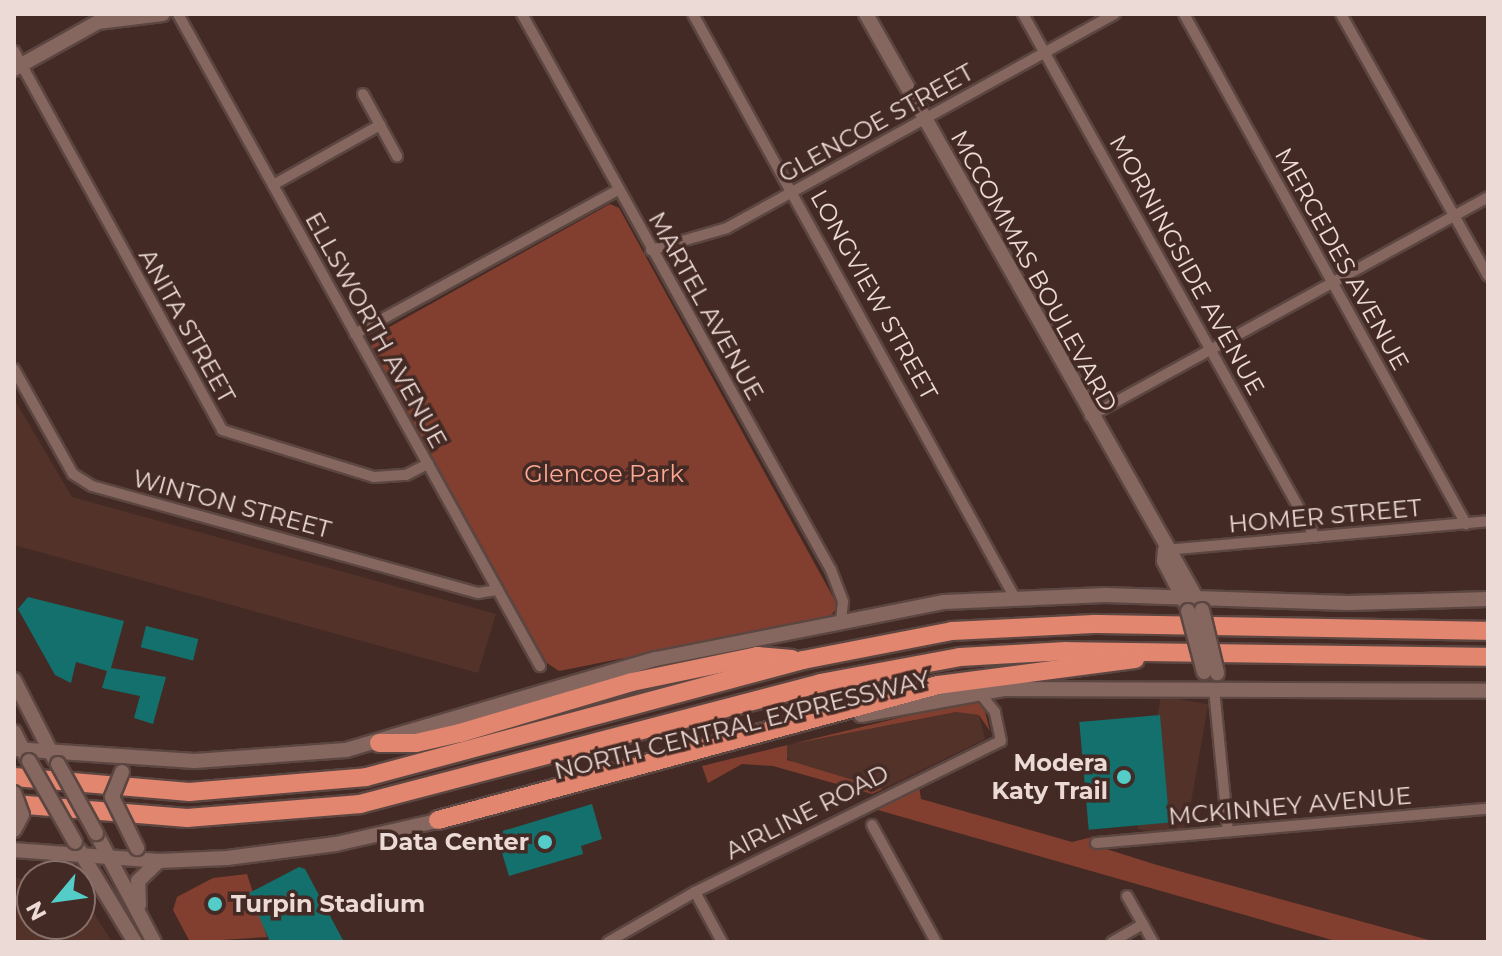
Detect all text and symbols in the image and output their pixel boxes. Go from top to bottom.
street label: GLENCOE STREET [773,57,979,189]
street label: MCCOMMAS BOULEVARD [945,125,1123,417]
street label: MORNINGSIDE AVENUE [1103,130,1271,400]
street label: MERCEDES AVENUE [1269,143,1415,375]
street label: LONGVIEW STREET [804,185,944,405]
street label: ELLSWORTH AVENUE [299,207,453,453]
street label: MARTEL AVENUE [642,207,770,405]
street label: ANITA STREET [133,244,241,408]
park label: Glencoe Park [524,460,684,488]
street label: WINTON STREET [130,464,334,544]
street label: HOMER STREET [1227,493,1423,539]
street label: NORTH CENTRAL EXPRESSWAY [551,664,933,786]
place label: Modera Katy Trail [991,749,1108,805]
street label: AIRLINE ROAD [721,758,893,866]
marker: Modera Katy Trail [1115,768,1133,786]
street label: MCKINNEY AVENUE [1167,781,1413,831]
place label: Data Center [379,828,529,856]
marker: Data Center [536,833,554,851]
north arrow [16,860,96,940]
place label: Turpin Stadium [231,890,425,918]
marker: Turpin Stadium [206,895,224,913]
text: N [20,897,52,925]

